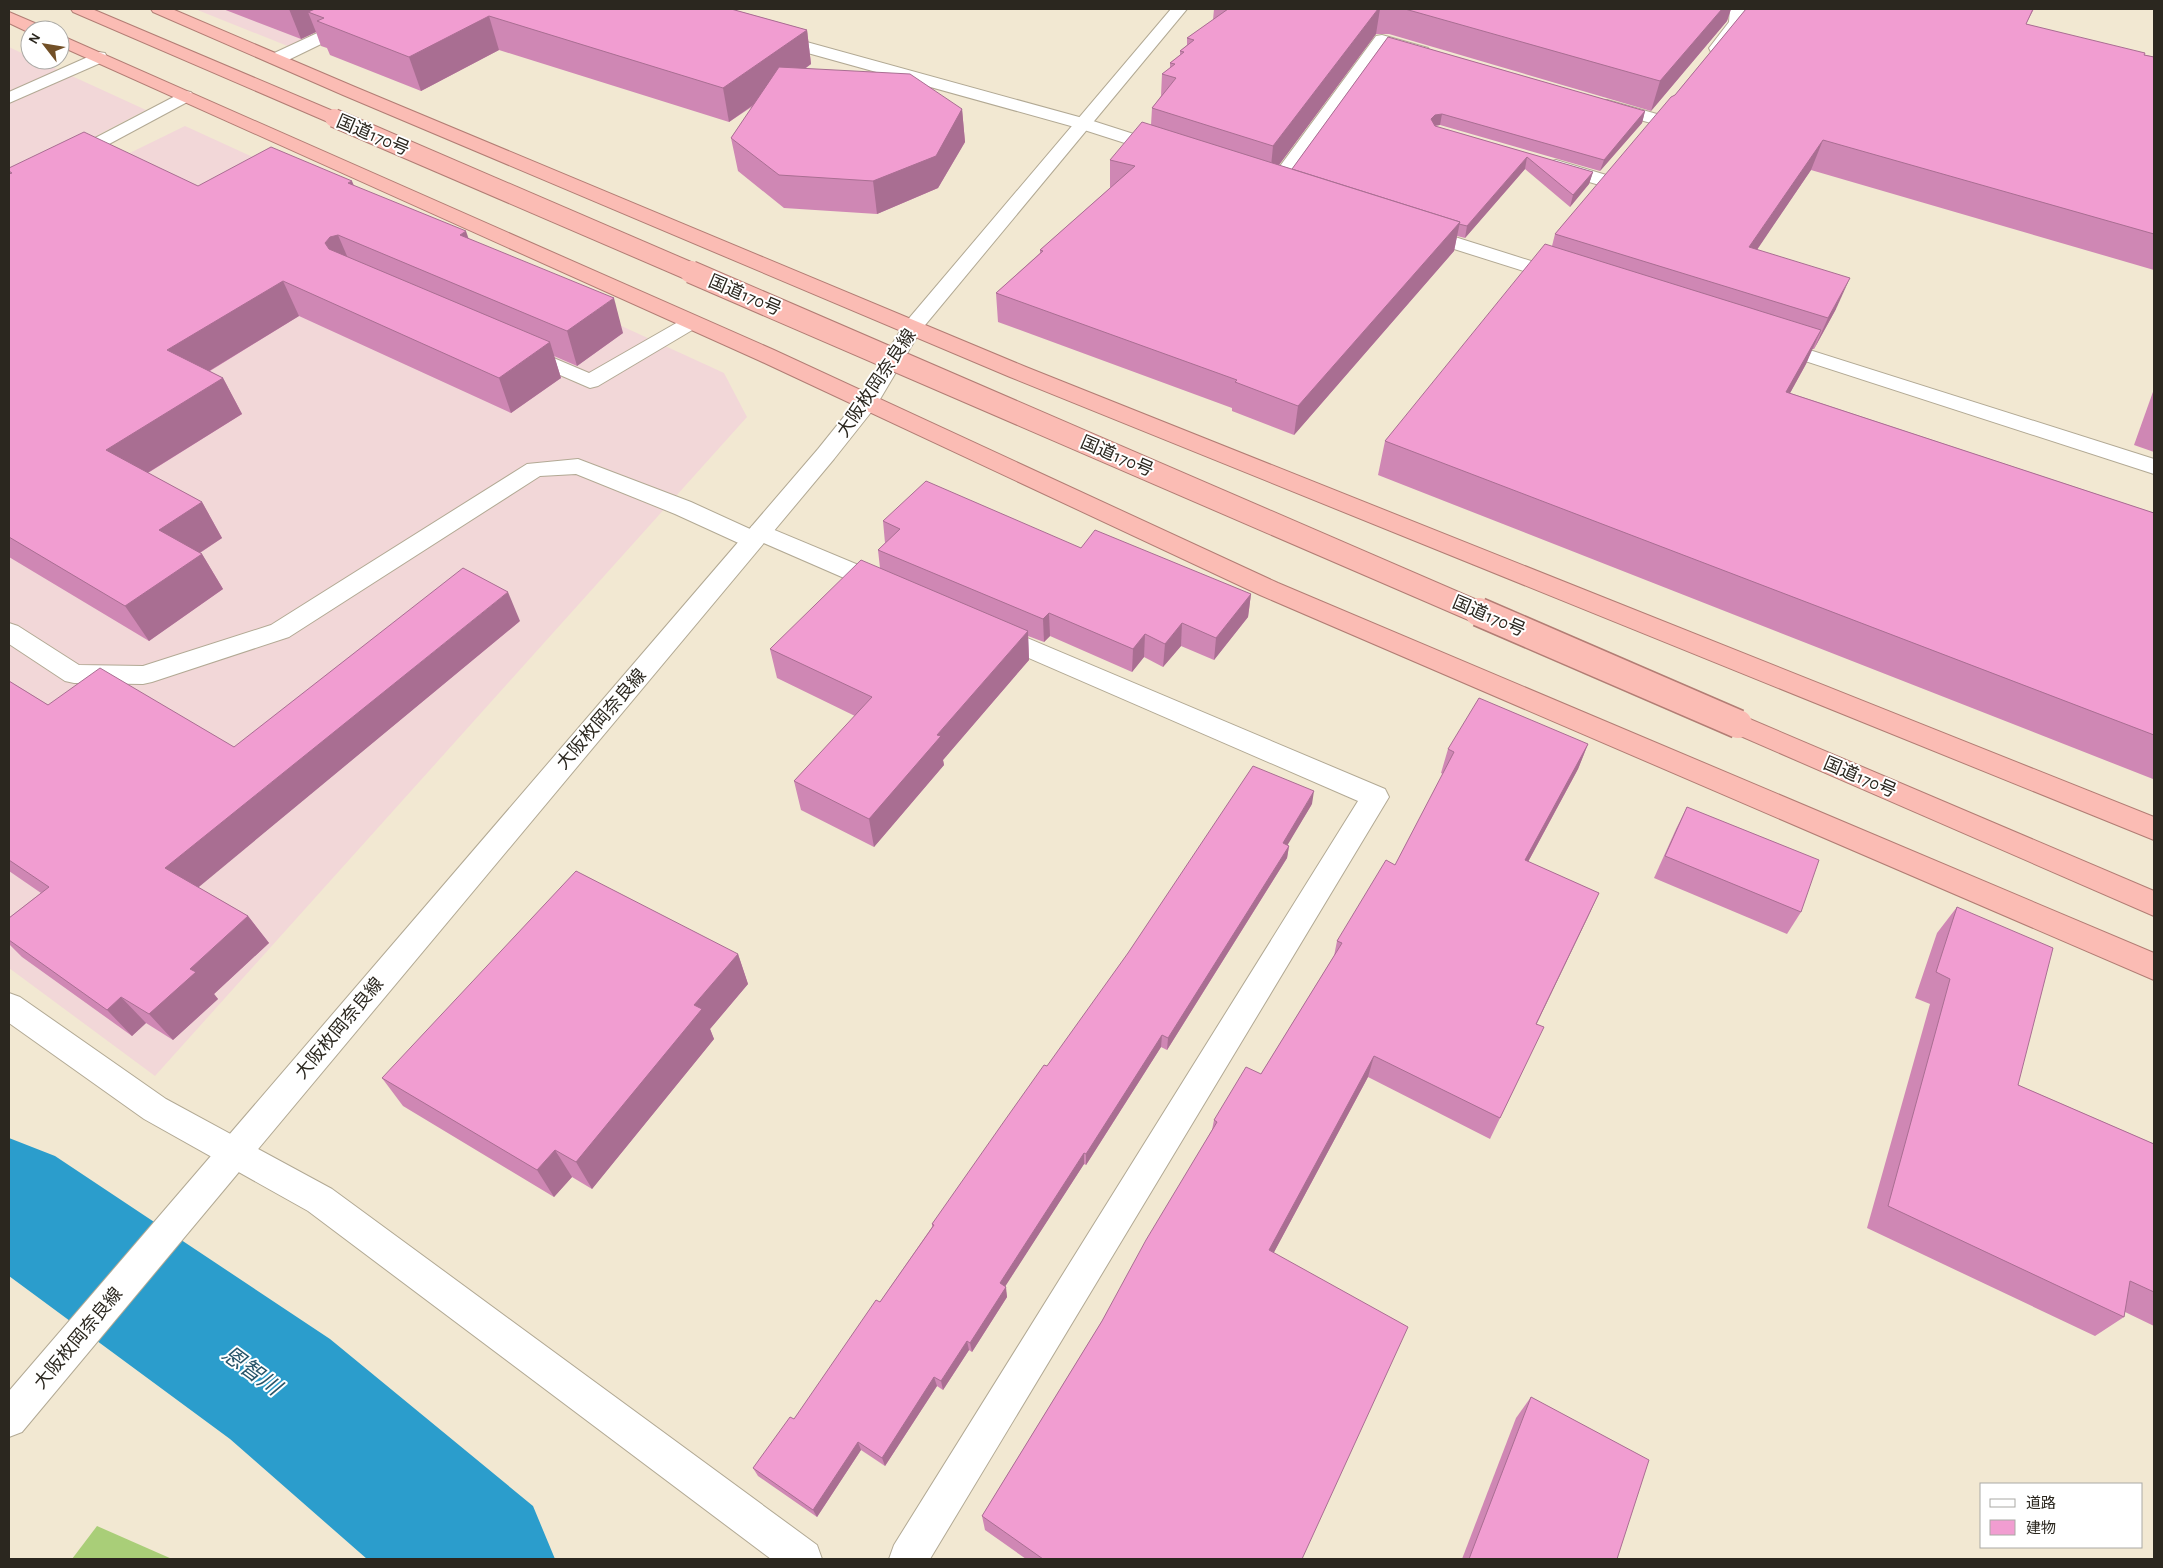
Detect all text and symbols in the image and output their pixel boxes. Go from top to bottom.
north arrow [20,20,70,70]
text: N [26,31,43,47]
street label: 国道170号 [334,111,412,159]
street label: 国道170号 [706,271,784,319]
street label: 大阪枚岡奈良線 [832,325,920,441]
street label: 国道170号 [1078,432,1156,480]
street label: 国道170号 [1450,592,1528,640]
street label: 大阪枚岡奈良線 [552,665,650,773]
street label: 国道170号 [1821,753,1899,801]
street label: 大阪枚岡奈良線 [291,973,387,1083]
street label: 大阪枚岡奈良線 [30,1283,126,1393]
water label: 恩智川 [218,1342,287,1400]
legend [1980,1483,2143,1548]
text: 道路 [2026,1495,2056,1511]
text: 建物 [2026,1520,2056,1536]

